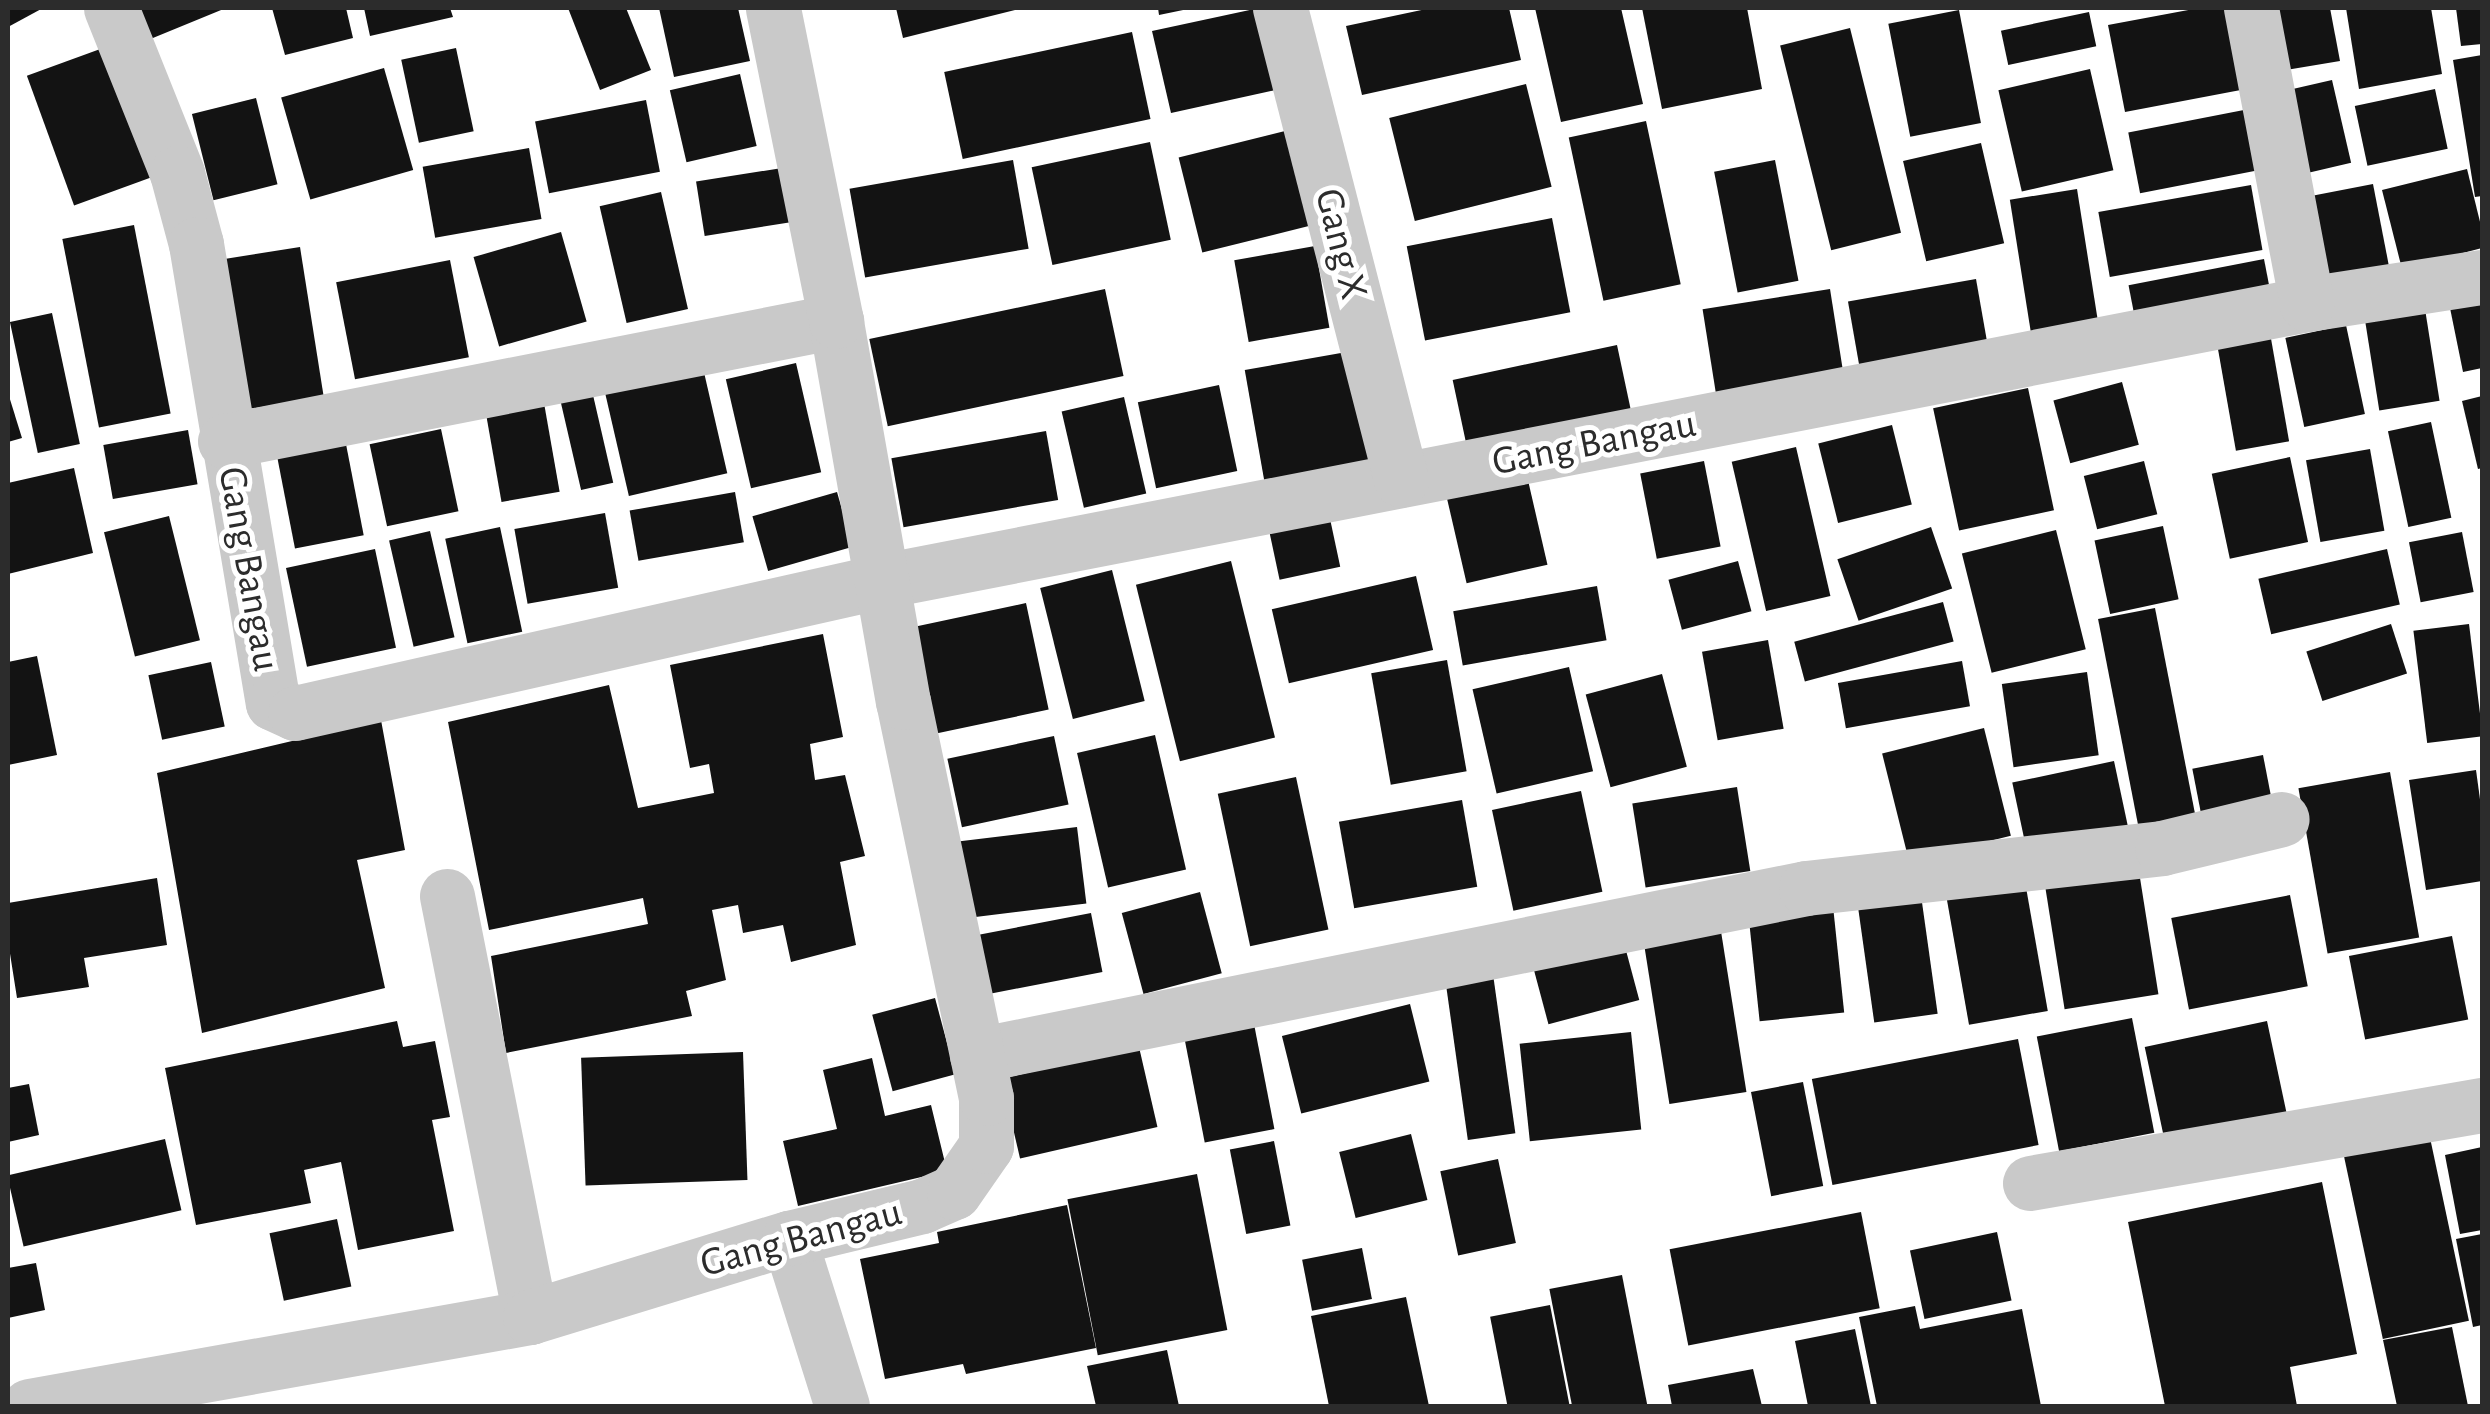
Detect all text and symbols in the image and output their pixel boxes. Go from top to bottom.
street label: Gang X [1304,184,1378,304]
street label: Gang Bangau [1488,400,1700,486]
street label: Gang Bangau [207,463,291,675]
street label: Gang Bangau [695,1188,907,1288]

